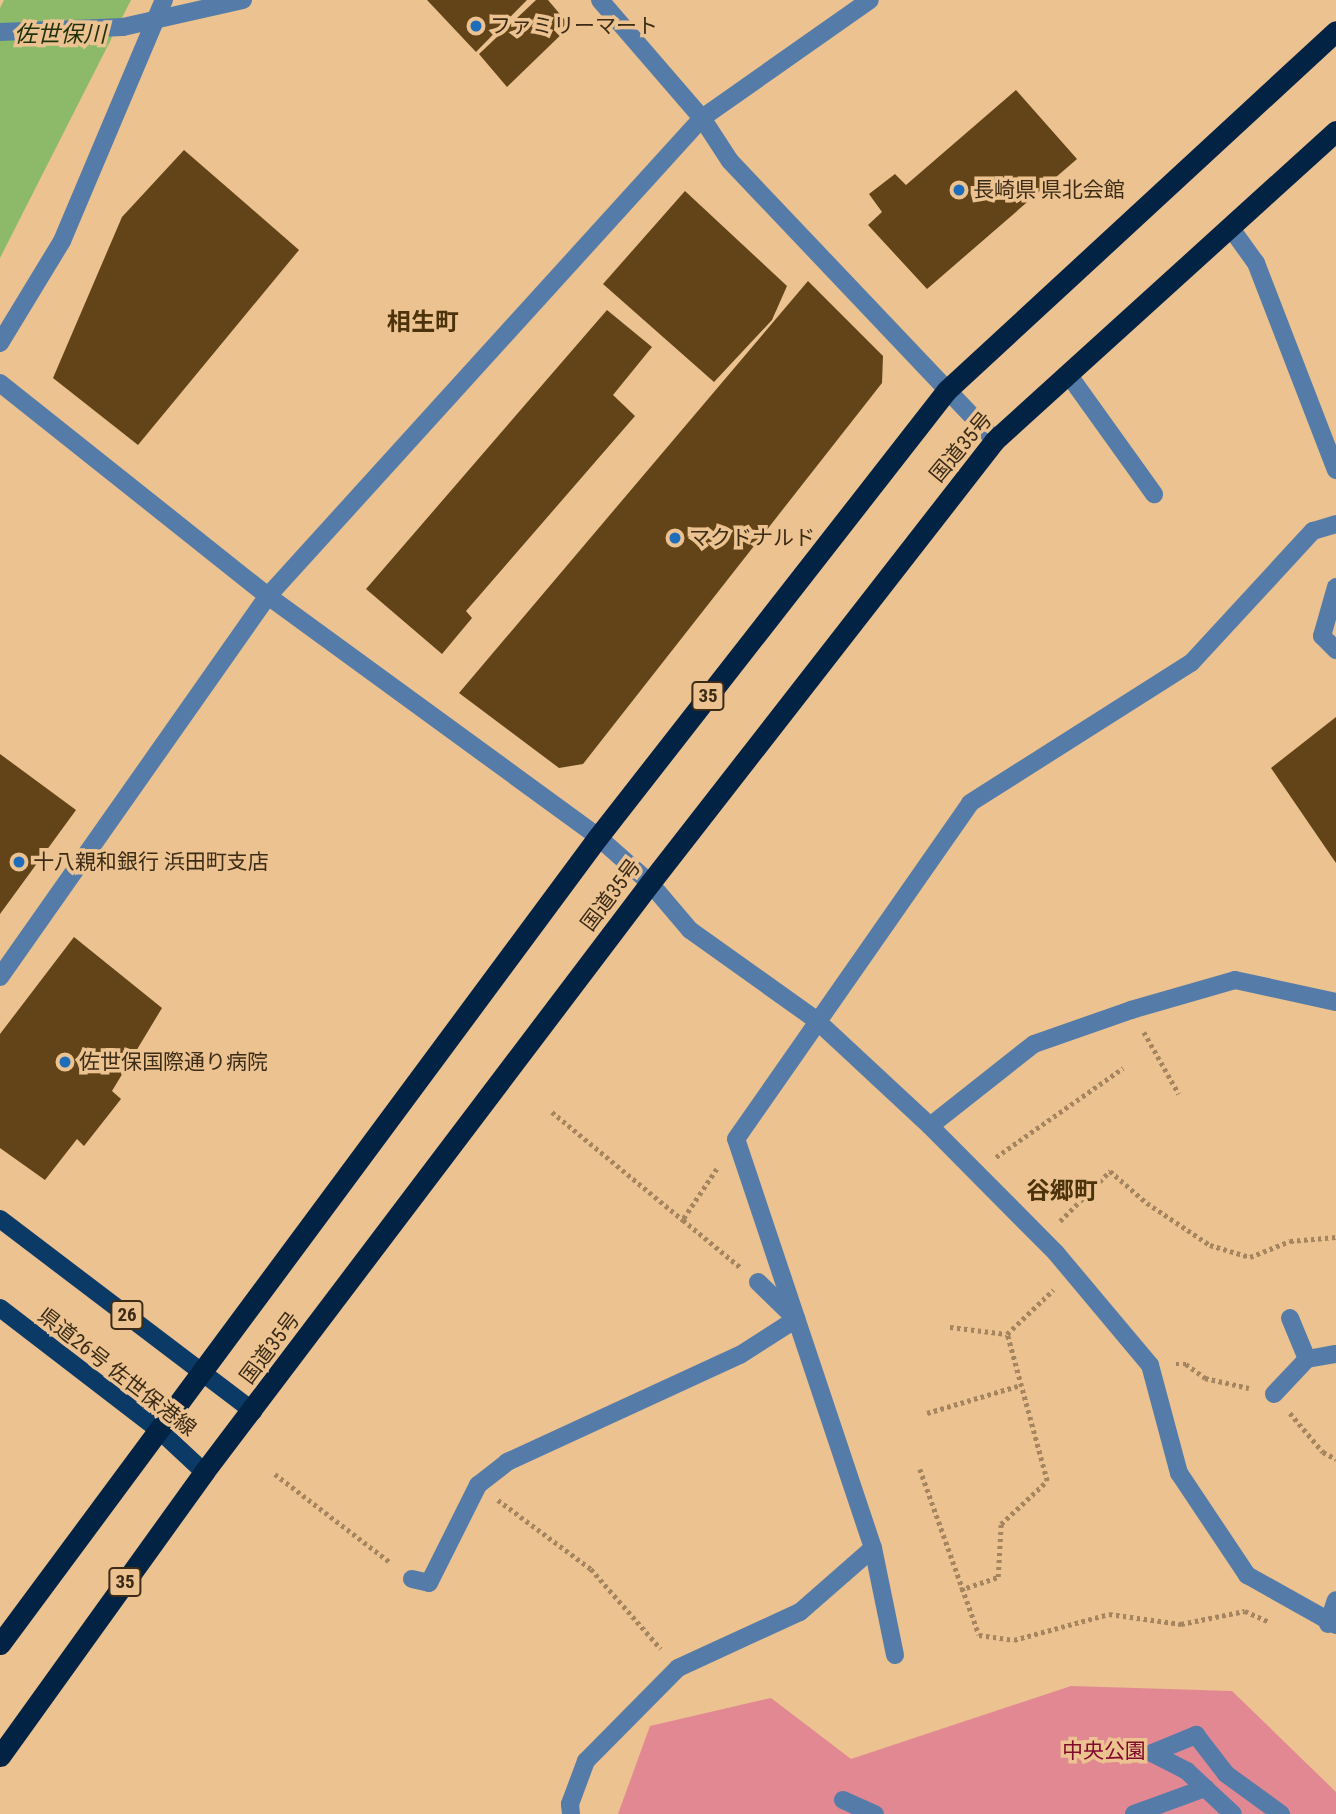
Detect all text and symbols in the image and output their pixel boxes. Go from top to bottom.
place label: ファミリーマート [490,13,658,39]
marker: ファミリーマート [468,18,484,34]
water label: 佐世保川 [14,21,106,49]
place label: 長崎県 県北会館 [973,177,1125,203]
marker: 長崎県 県北会館 [951,182,967,198]
district label: 相生町 [387,309,459,337]
street label: 国道35号 [924,407,998,487]
place label: マクドナルド [689,525,815,551]
marker: マクドナルド [667,530,683,546]
road number: 35 [690,680,726,712]
place label: 十八親和銀行 浜田町支店 [33,849,269,875]
marker: 十八親和銀行 浜田町支店 [11,854,27,870]
street label: 国道35号 [576,854,646,936]
place label: 佐世保国際通り病院 [79,1049,268,1075]
marker: 佐世保国際通り病院 [57,1054,73,1070]
district label: 谷郷町 [1026,1178,1098,1206]
road number: 26 [110,1300,144,1330]
street label: 県道26号 佐世保港線 [33,1302,201,1442]
street label: 国道35号 [235,1307,305,1389]
road number: 35 [108,1566,142,1598]
park label: 中央公園 [1062,1738,1146,1764]

